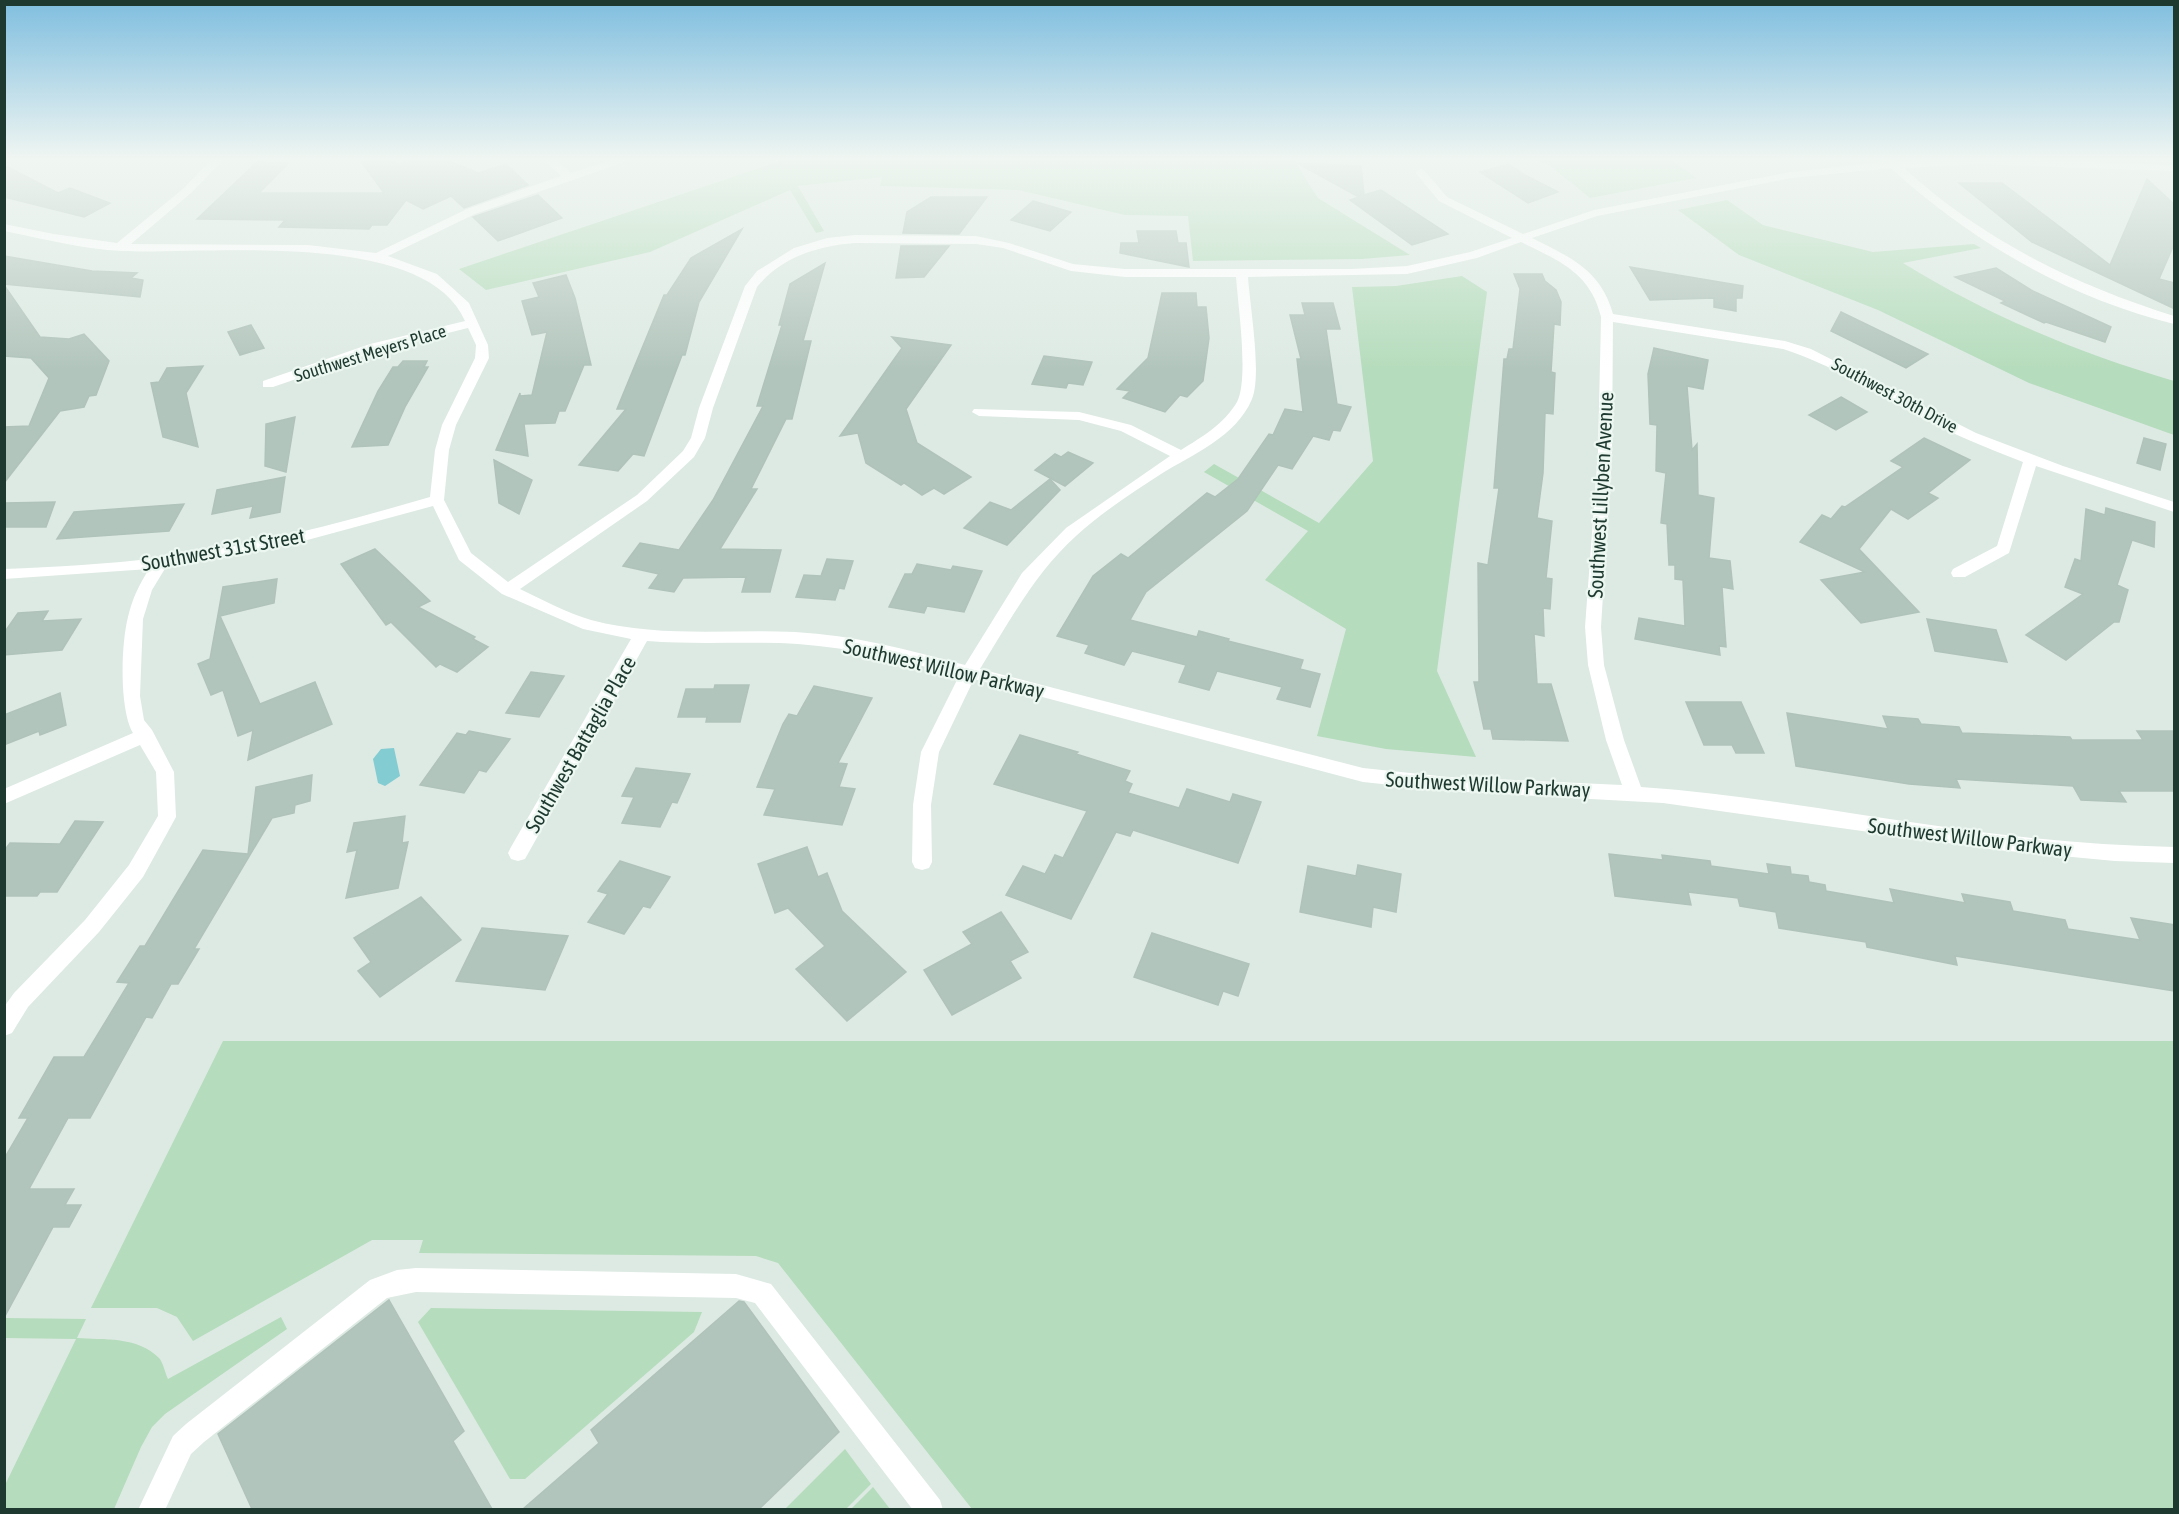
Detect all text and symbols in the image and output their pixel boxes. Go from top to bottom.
street label: Southwest Meyers Place [291,320,449,386]
street label: Southwest 30th Drive [1828,353,1962,437]
street label: Southwest Lillyben Avenue [1583,391,1617,599]
street label: Southwest 31st Street [139,523,307,575]
street label: Southwest Willow Parkway [841,633,1047,703]
street label: Southwest Battaglia Place [520,651,640,837]
street label: Southwest Willow Parkway [1385,767,1591,801]
street label: Southwest Willow Parkway [1867,813,2074,861]

